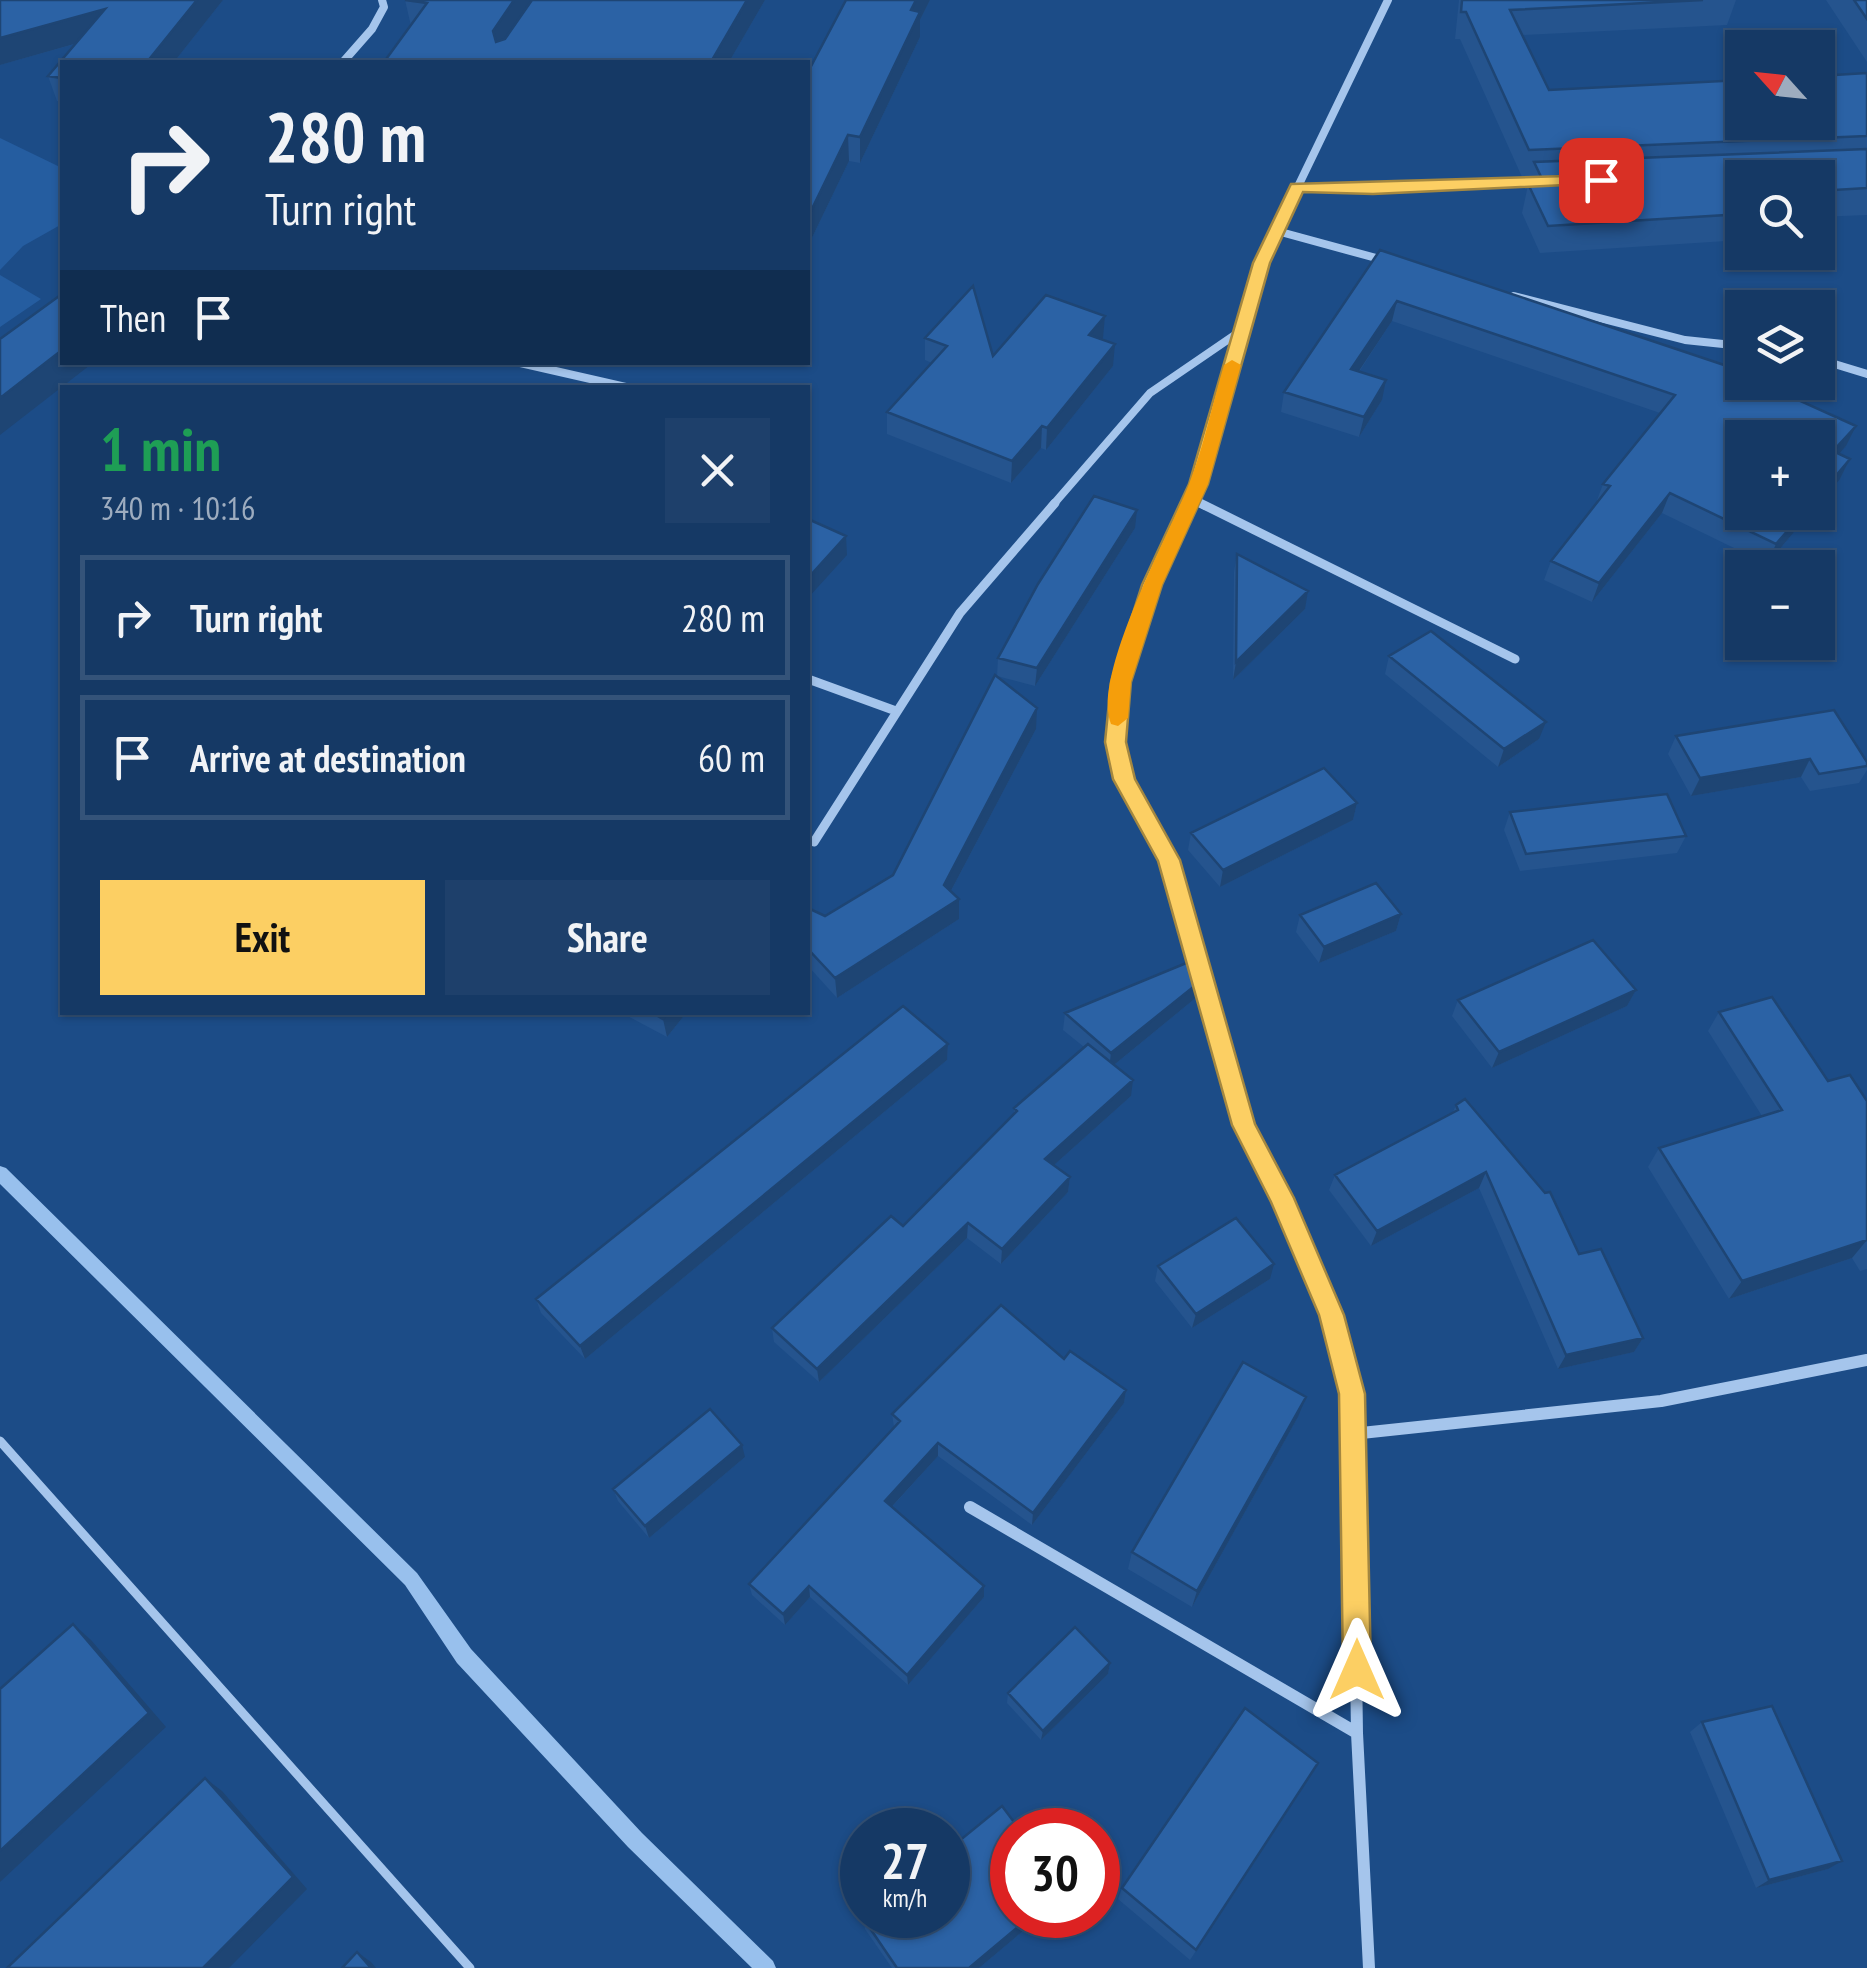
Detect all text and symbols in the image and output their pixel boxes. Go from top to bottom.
north arrow [1725,30,1835,140]
map controls [1725,30,1835,660]
text: 280 m [265,91,426,181]
icon: right [100,100,230,230]
pin [1559,138,1644,223]
icon: arrive [1574,153,1629,208]
button: search [1725,160,1835,270]
text: Turn right [265,179,416,237]
icon: arrive [186,290,241,345]
button: layers [1725,290,1835,400]
text: Then [100,293,166,342]
text: 1 min [100,410,221,488]
button: close [665,418,770,523]
button: + [1725,420,1835,530]
text: 340 m · 10:16 [100,487,255,529]
button: − [1725,550,1835,660]
icon: right [105,590,160,645]
text: Turn right [190,593,322,642]
text: 280 m [681,593,765,642]
icon: arrive [105,730,160,785]
text: Arrive at destination [190,733,466,782]
text: 60 m [698,733,765,782]
button: Exit [100,880,425,995]
button: Share [445,880,770,995]
position arrow [1305,1618,1409,1722]
speed limit sign: 30 [990,1808,1120,1938]
text: 27 [881,1828,929,1893]
text: km/h [883,1882,927,1914]

